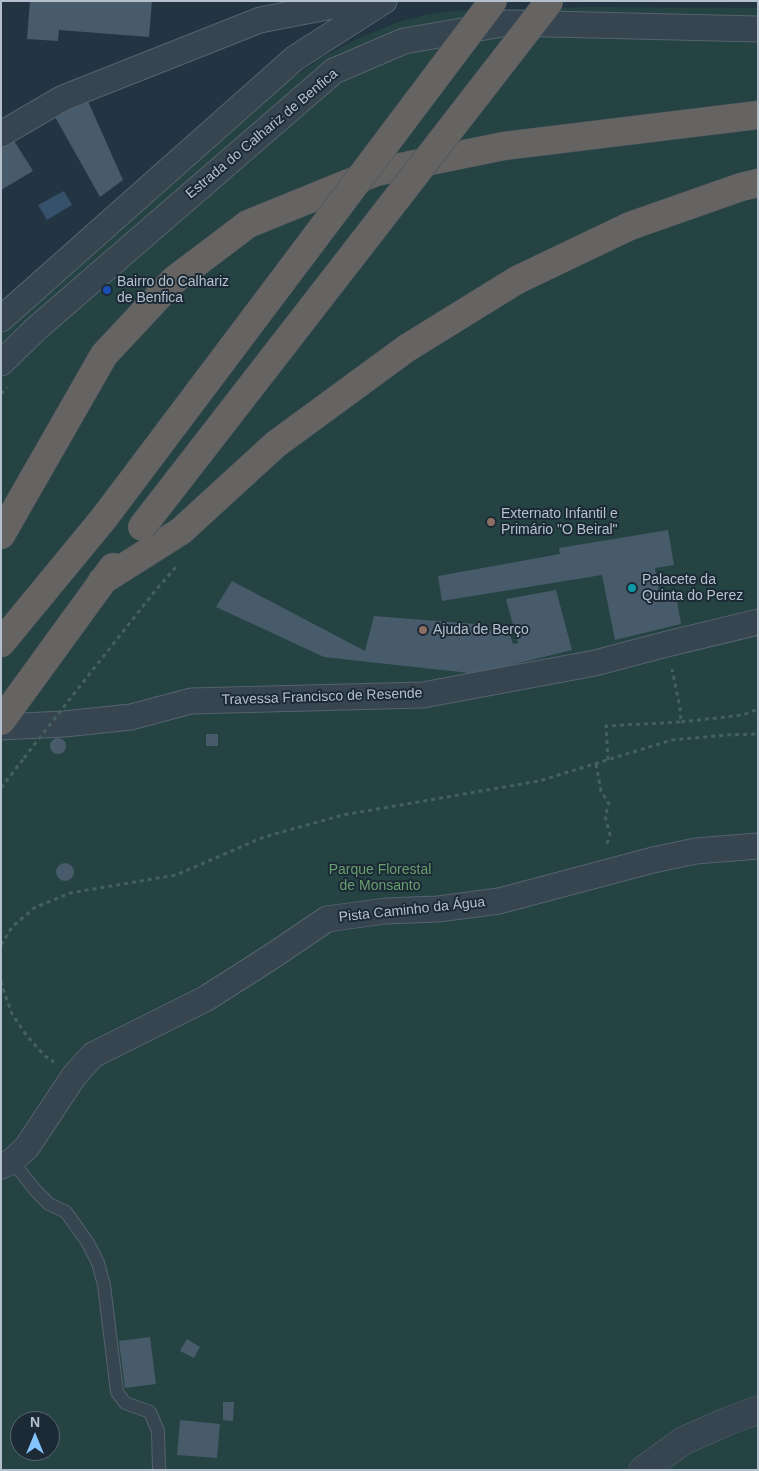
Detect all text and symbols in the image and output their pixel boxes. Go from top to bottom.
street label: Estrada do Calhariz de Benfica [183,66,341,202]
place label: Bairro do Calhariz de Benfica [117,274,229,306]
marker: Bairro do Calhariz de Benfica [101,284,113,296]
place label: Externato Infantil e Primário "O Beiral" [501,506,618,538]
marker: Externato Infantil e Primário "O Beiral" [485,516,497,528]
place label: Palacete da Quinta do Perez [642,572,743,604]
marker: Palacete da Quinta do Perez [626,582,638,594]
place label: Ajuda de Berço [433,622,529,638]
marker: Ajuda de Berço [417,624,429,636]
street label: Travessa Francisco de Resende [221,685,423,709]
park label: Parque Florestal de Monsanto [329,862,431,894]
street label: Pista Caminho da Água [338,894,486,926]
north arrow [10,1411,60,1461]
text: N [30,1414,40,1430]

